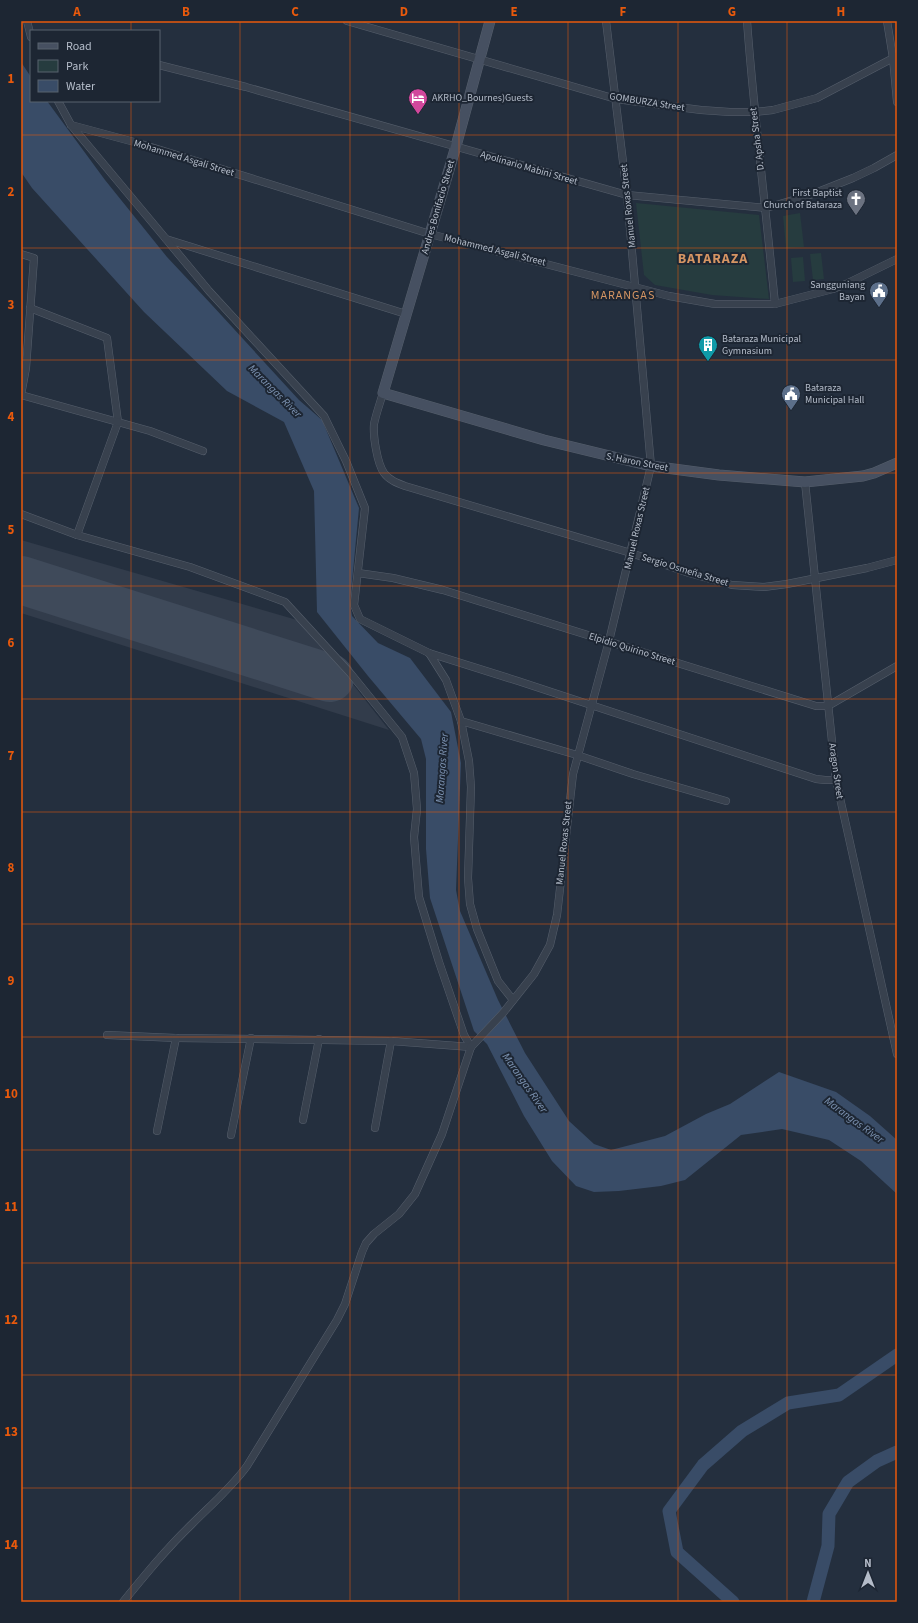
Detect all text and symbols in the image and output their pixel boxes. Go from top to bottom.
text: A [72,3,81,21]
text: B [182,3,190,21]
text: C [291,3,299,21]
text: D [400,3,408,21]
text: E [510,3,518,21]
text: F [620,3,627,21]
text: G [728,3,736,21]
text: H [837,3,845,21]
legend [30,30,160,102]
text: Road [66,38,92,55]
text: Park [66,58,88,75]
text: 1 [8,70,15,88]
text: Water [66,78,96,95]
hotel icon: AKRHO_Bournes)Guests [407,87,429,115]
street label: GOMBURZA Street [608,89,686,115]
place label: AKRHO_Bournes)Guests [432,91,533,105]
street label: D. Apsha Street [746,106,768,171]
street label: Mohammed Asgali Street [132,136,236,180]
street label: Apolinario Mabini Street [479,147,580,189]
street label: Andres Bonifacio Street [418,158,458,256]
street label: Manuel Roxas Street [617,163,639,249]
text: 2 [8,183,15,201]
place label: First Baptist Church of Bataraza [763,186,843,212]
church icon: First Baptist Church of Bataraza [845,188,867,216]
street label: Mohammed Asgali Street [443,231,548,270]
district label: BATARAZA [678,249,748,269]
place label: Sangguniang Bayan [810,278,865,304]
public building icon: Sangguniang Bayan [868,280,890,308]
district label: MARANGAS [591,287,655,304]
text: 3 [8,296,15,314]
place label: Bataraza Municipal Gymnasium [722,332,801,358]
building icon: Bataraza Municipal Gymnasium [697,334,719,362]
water label: Marangas River [245,361,306,422]
place label: Bataraza Municipal Hall [805,381,865,407]
public building icon: Bataraza Municipal Hall [780,383,802,411]
text: 4 [8,408,15,426]
street label: S. Haron Street [605,449,670,475]
street label: Manuel Roxas Street [621,485,653,571]
text: 5 [8,521,15,539]
street label: Sergio Osmeña Street [640,550,731,590]
street label: Elpidio Quirino Street [587,629,678,669]
text: 6 [8,634,15,652]
water label: Marangas River [432,731,452,803]
street label: Aragon Street [825,742,847,801]
text: 7 [8,747,15,765]
street label: Manuel Roxas Street [553,800,575,886]
text: 8 [8,859,15,877]
text: 9 [8,972,15,990]
water label: Marangas River [499,1050,552,1117]
text: 10 [4,1085,18,1103]
water label: Marangas River [821,1093,888,1147]
text: 11 [4,1198,18,1216]
text: 12 [4,1311,18,1329]
text: 13 [4,1423,18,1441]
text: 14 [4,1536,18,1554]
north arrow [848,1553,888,1593]
text: N [864,1556,872,1571]

